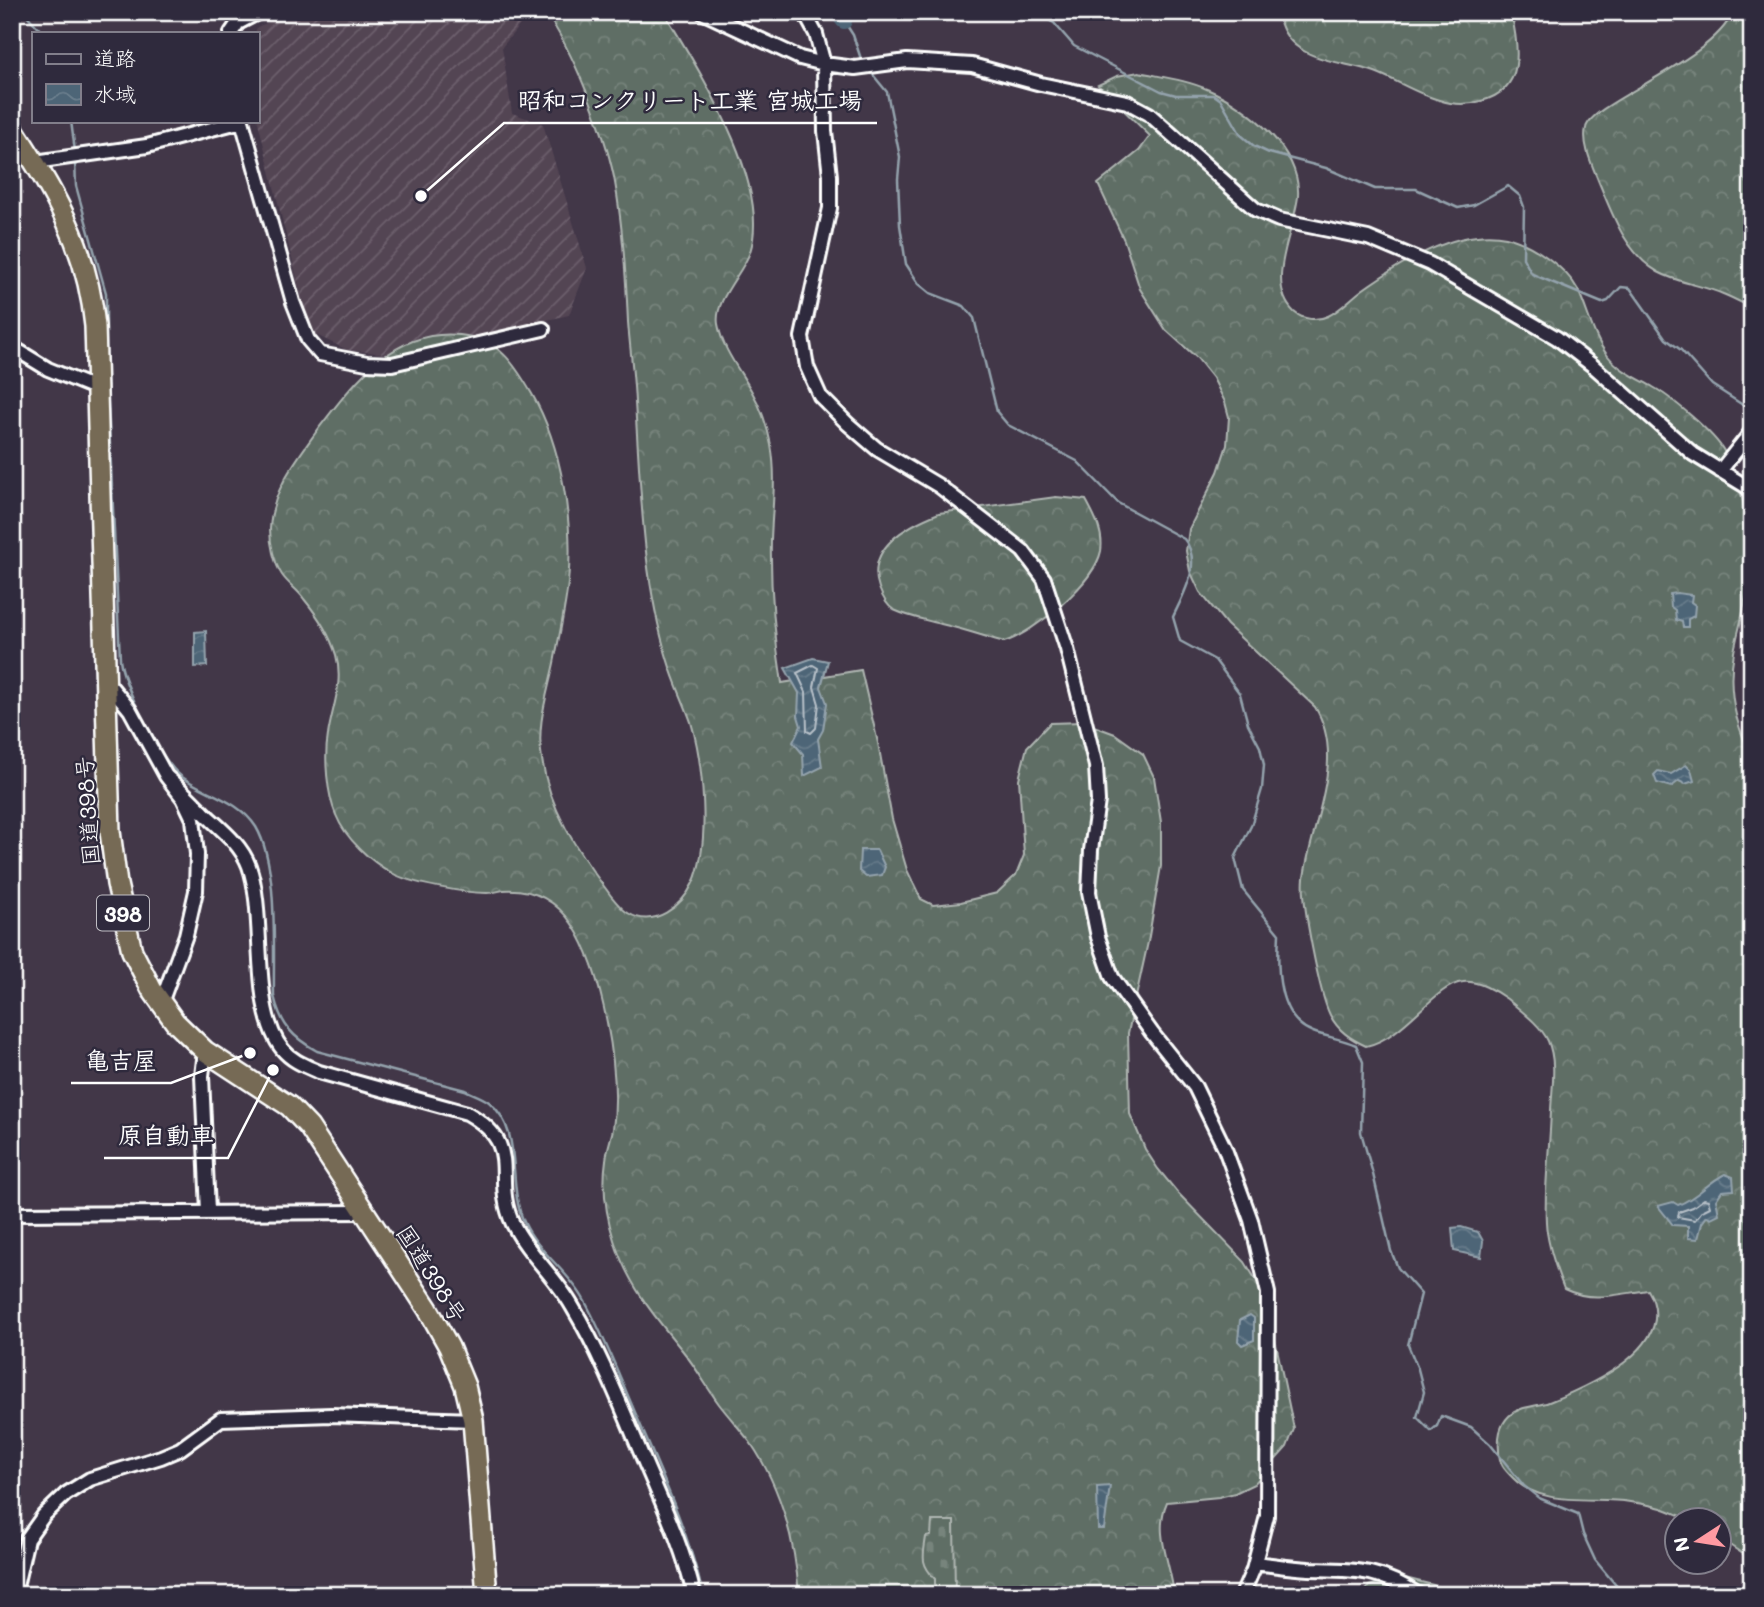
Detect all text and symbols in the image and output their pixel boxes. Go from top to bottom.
legend [32,32,259,122]
text: 道路 [94,44,136,71]
callout: 昭和コンクリート工業 宮城工場 [504,78,877,123]
text: 水域 [94,80,136,107]
text: 昭和コンクリート工業 宮城工場 [518,84,862,115]
street label: 国道398号 [68,755,106,867]
road number: 398 [97,895,149,930]
callout: 亀吉屋 [71,1038,171,1083]
text: 亀吉屋 [85,1044,157,1075]
callout: 原自動車 [104,1113,228,1158]
text: 原自動車 [118,1119,214,1150]
street label: 国道398号 [390,1218,474,1328]
north arrow [1662,1506,1732,1576]
text: N [1667,1535,1695,1554]

